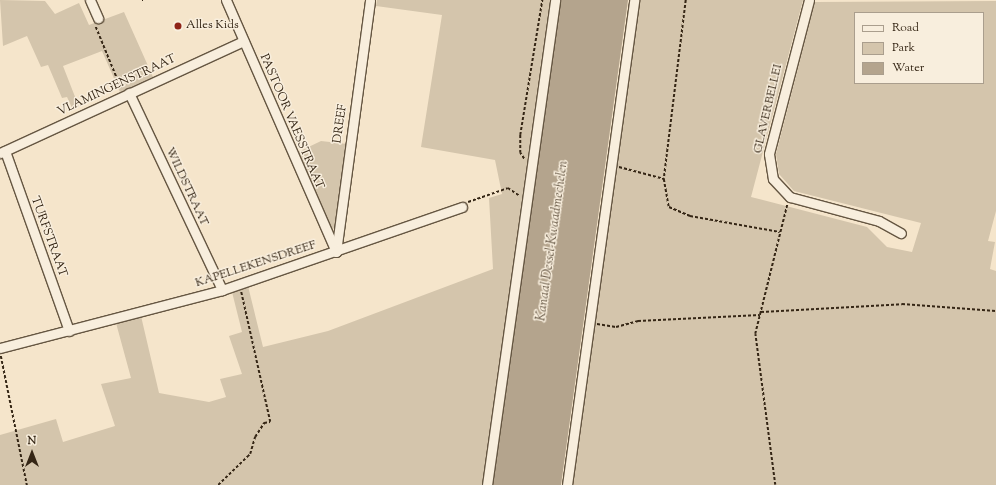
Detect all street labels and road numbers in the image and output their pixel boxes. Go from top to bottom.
street label: VLAMINGENSTRAAT [56,52,178,120]
street label: PASTOOR VAESSTRAAT [256,52,326,192]
street label: GLAVERBELLEI [752,63,786,155]
street label: DREEF [331,104,351,144]
street label: WILDSTRAAT [161,145,211,229]
street label: TURFSTRAAT [27,195,69,279]
street label: KAPELLEKENSDREEF [194,239,318,291]

